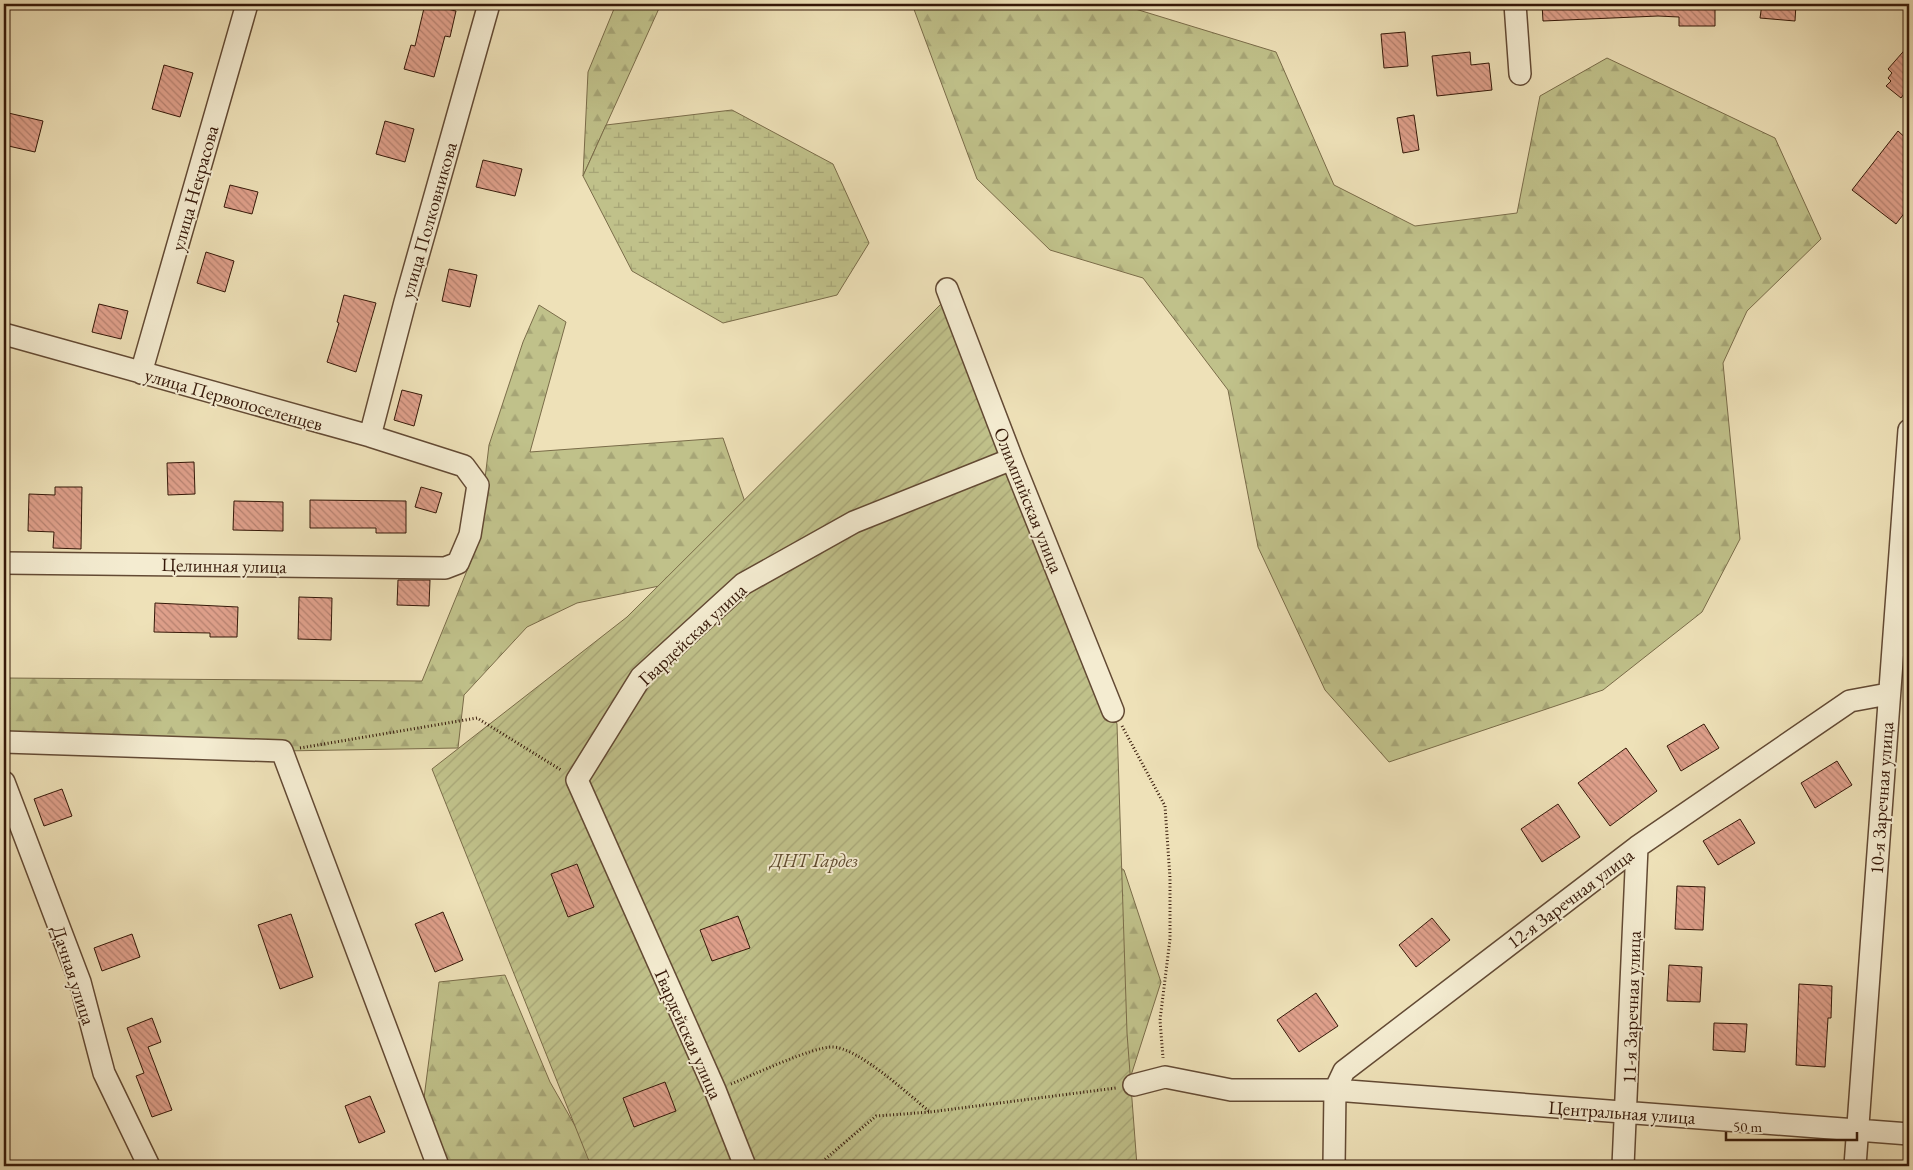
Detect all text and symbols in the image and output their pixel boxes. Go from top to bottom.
street label: улица Некрасова [165,122,224,254]
street label: улица Полковникова [394,139,463,301]
street label: улица Первопоселенцев [142,362,326,437]
street label: Олимпийская улица [988,424,1069,577]
street label: Целинная улица [161,552,287,579]
street label: Гвардейская улица [633,577,752,691]
street label: 10-я Заречная улица [1864,720,1899,875]
street label: 12-я Заречная улица [1502,842,1639,954]
park label: ДНТ Гардез [768,848,858,873]
street label: Дачная улица [46,922,101,1029]
street label: 11-я Заречная улица [1616,930,1647,1084]
street label: Гвардейская улица [649,965,729,1103]
street label: Центральная улица [1547,1095,1697,1130]
scale bar [1726,1110,1857,1142]
text: 50 m [1733,1117,1762,1136]

